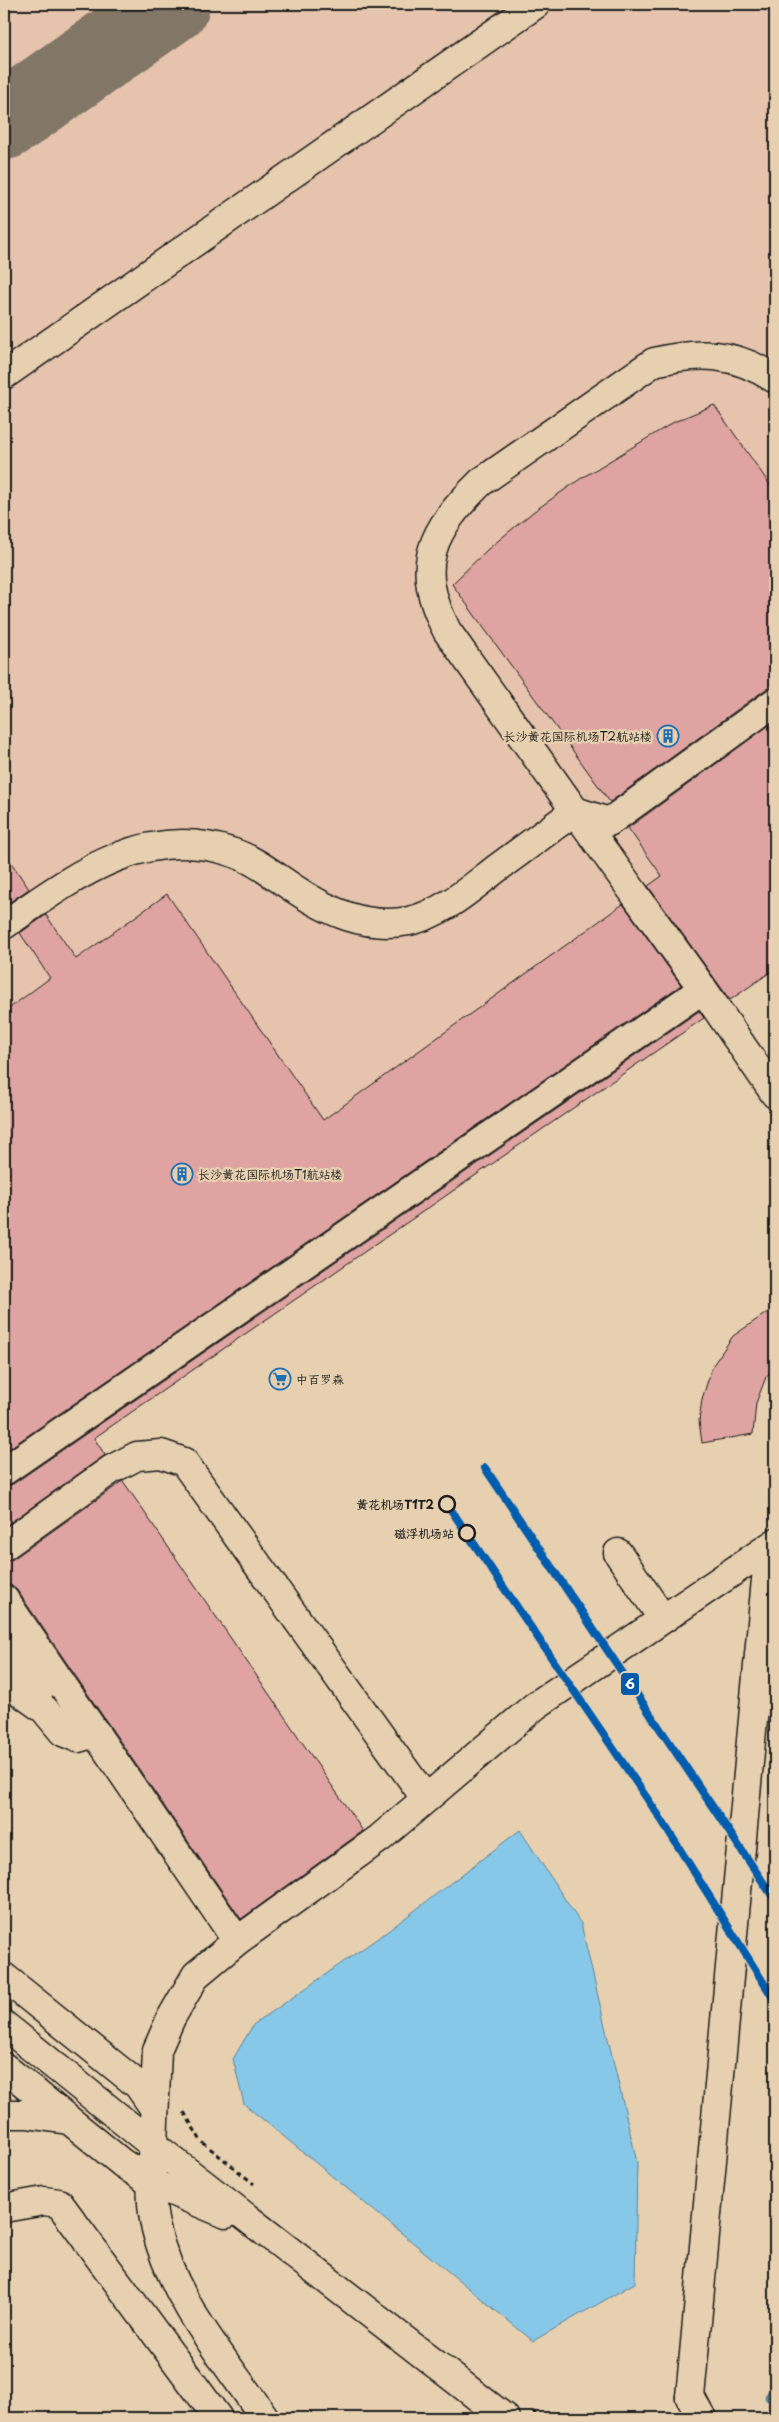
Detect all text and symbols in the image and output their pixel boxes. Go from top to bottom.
building icon: 长沙黄花国际机场T2航站楼 [656,724,680,748]
place label: 长沙黄花国际机场T2航站楼 [504,727,652,745]
building icon: 长沙黄花国际机场T1航站楼 [170,1162,194,1186]
place label: 长沙黄花国际机场T1航站楼 [198,1165,343,1183]
supermarket icon: 中百罗森 [268,1367,292,1391]
place label: 中百罗森 [296,1370,344,1388]
place label: 黄花机场T1T2 [356,1495,435,1513]
marker: 黄花机场T1T2 [438,1495,456,1513]
place label: 磁浮机场站 [394,1524,454,1542]
marker: 磁浮机场站 [458,1524,476,1542]
line badge: 6 [620,1672,640,1696]
text: 6 [625,1673,635,1694]

